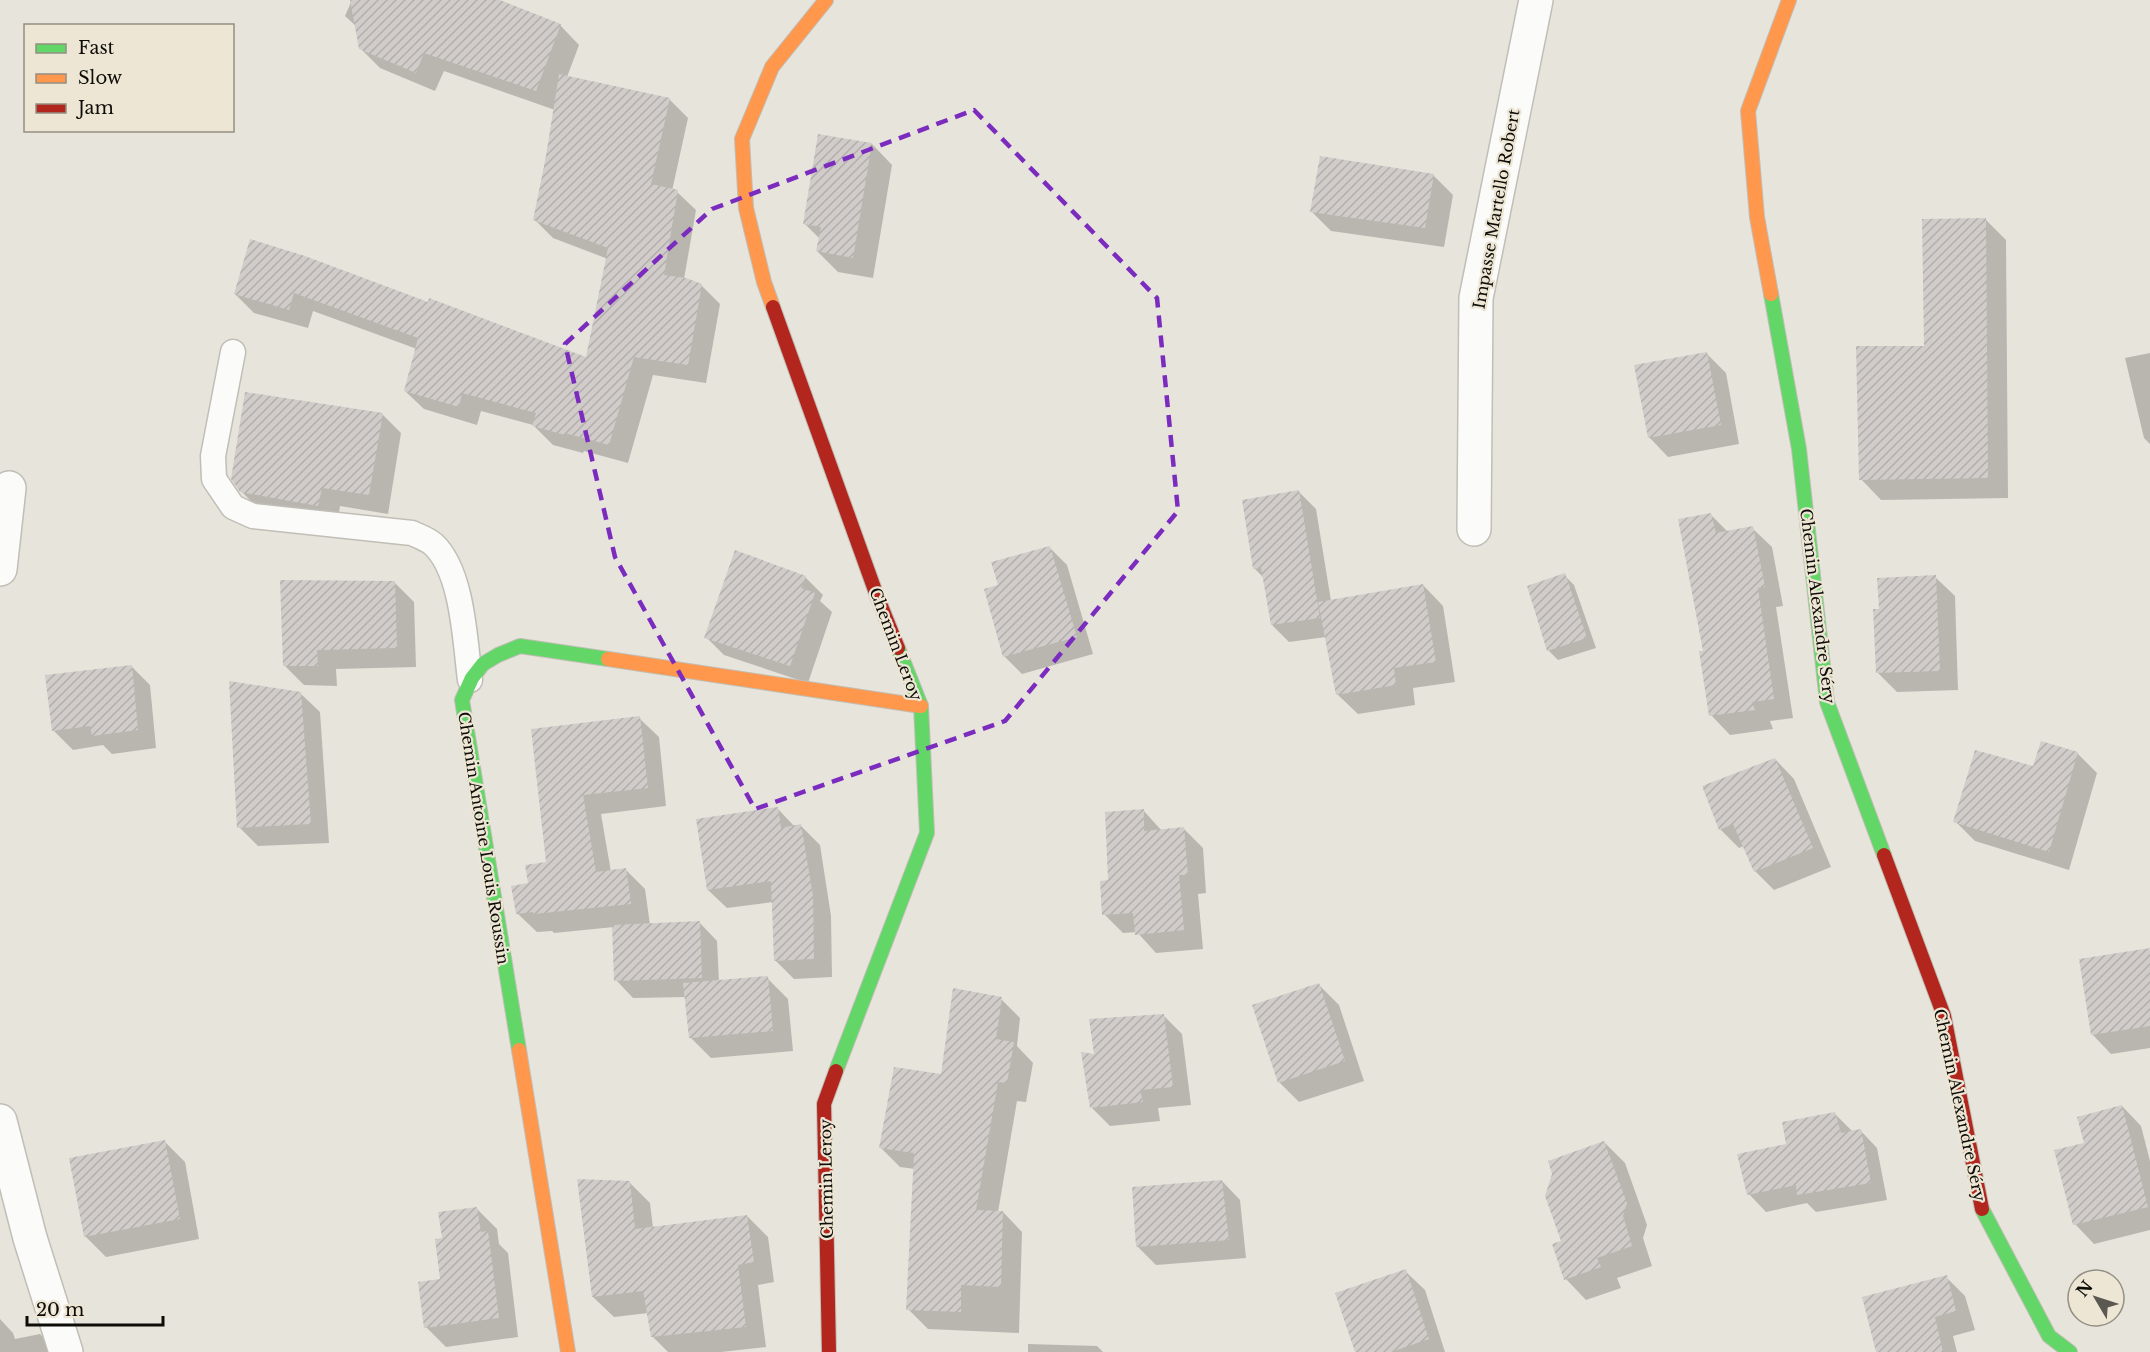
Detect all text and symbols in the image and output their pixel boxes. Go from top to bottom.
legend [24,24,234,132]
text: Fast [78,37,115,59]
text: Slow [78,67,123,89]
text: Jam [76,97,114,119]
street label: Impasse Martello Robert [1469,107,1523,311]
street label: Chemin Alexandre Séry [1796,507,1840,705]
street label: Chemin Leroy [865,584,927,704]
street label: Chemin Antoine Louis Roussin [454,710,514,966]
street label: Chemin Alexandre Séry [1930,1007,1990,1204]
street label: Chemin Leroy [815,1118,837,1239]
north arrow [2066,1268,2126,1328]
text: N [2072,1276,2097,1301]
scale bar [27,1289,164,1327]
text: 20 m [36,1299,84,1321]

